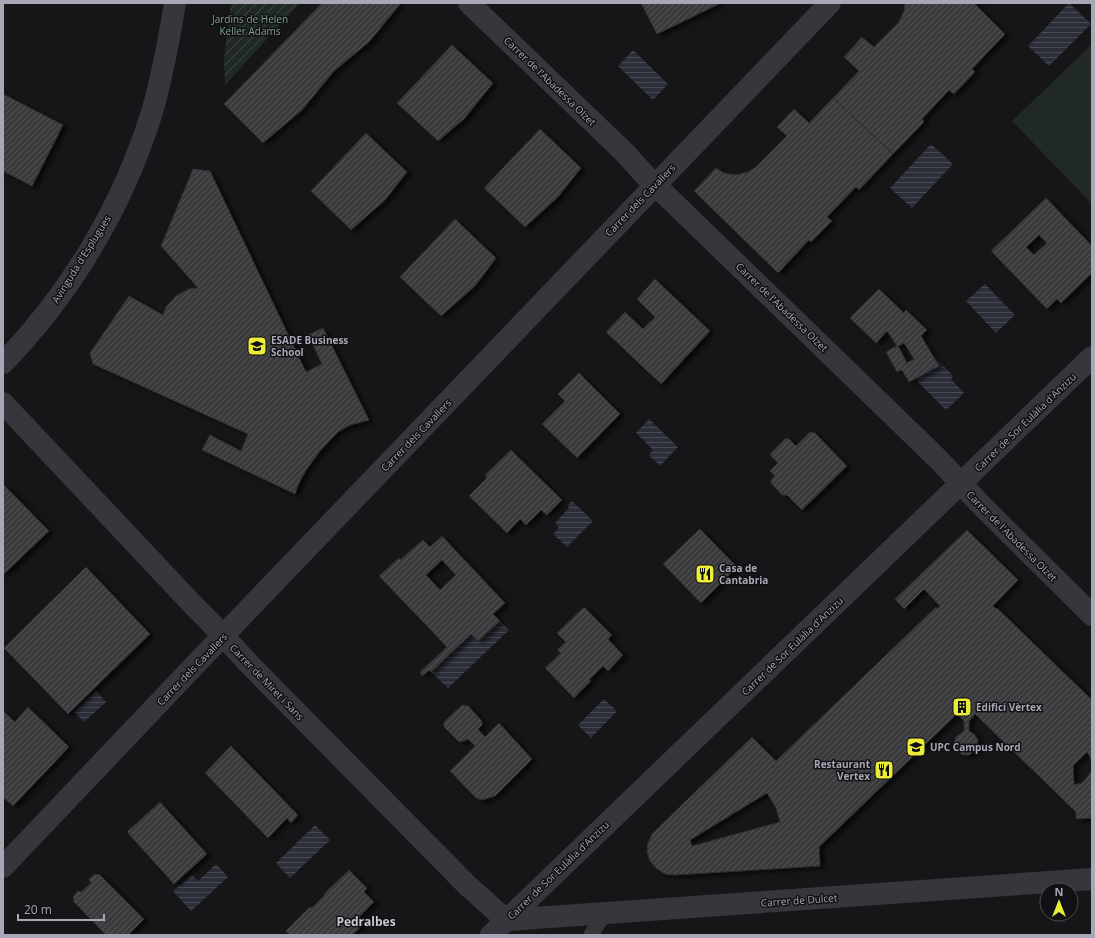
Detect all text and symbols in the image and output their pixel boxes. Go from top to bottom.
park label: Jardins de Helen Keller Adams [211,12,288,38]
street label: Carrer de l'Abadessa Olzet [501,33,599,129]
street label: Carrer dels Cavallers [602,160,678,239]
street label: Avinguda d'Esplugues [48,212,114,306]
street label: Carrer de l'Abadessa Olzet [733,259,831,355]
place label: ESADE Business School [271,333,348,359]
school or university icon: ESADE Business School [246,335,268,357]
street label: Carrer de Sor Eulàlia d'Anzizu [971,370,1079,474]
street label: Carrer dels Cavallers [378,395,454,474]
street label: Carrer de l'Abadessa Olzet [964,488,1061,585]
place label: Casa de Cantabria [719,561,768,587]
restaurant icon: Casa de Cantabria [694,563,716,585]
street label: Carrer de Sor Eulàlia d'Anzizu [738,594,846,698]
street label: Carrer dels Cavallers [154,629,230,708]
street label: Carrer de Miret i Sans [227,641,307,723]
building icon: Edifici Vèrtex [951,696,973,718]
place label: Edifici Vèrtex [976,700,1042,714]
school or university icon: UPC Campus Nord [905,736,927,758]
place label: UPC Campus Nord [930,740,1021,754]
place label: Restaurant Vertex [814,757,871,783]
restaurant icon: Restaurant Vertex [873,759,895,781]
street label: Carrer de Sor Eulàlia d'Anzizu [504,818,612,922]
north arrow [1039,882,1079,922]
text: N [1055,884,1063,899]
street label: Carrer de Dulcet [760,890,838,910]
scale bar [18,896,104,922]
text: 20 m [24,901,52,918]
district label: Pedralbes [336,913,396,930]

